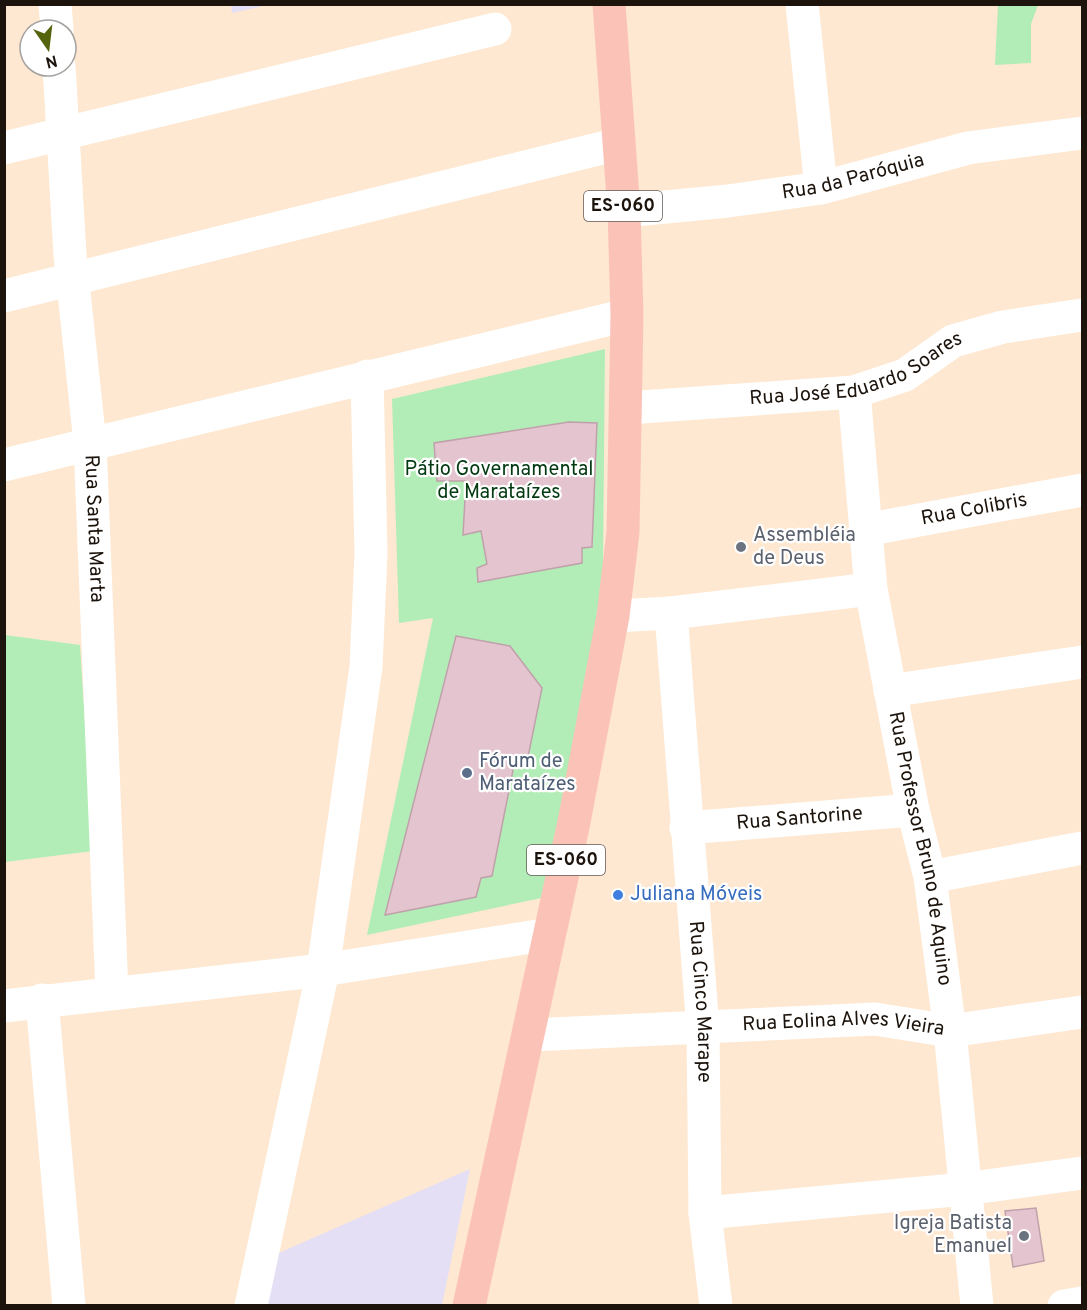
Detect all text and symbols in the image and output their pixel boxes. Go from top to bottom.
north arrow [18,18,78,78]
text: N [43,50,59,72]
street label: Rua da Paróquia [780,147,927,206]
road number: ES-060 [584,191,662,221]
street label: Rua José Eduardo Soares [749,326,965,412]
street label: Rua Santa Marta [77,454,109,603]
park label: Pátio Governamental de Marataízes [404,457,594,506]
street label: Rua Colibris [919,487,1029,532]
place label: Assembléia de Deus [753,523,856,572]
marker: Assembléia de Deus [734,540,748,554]
street label: Rua Professor Bruno de Aquino [882,709,957,987]
place label: Fórum de Marataízes [479,749,576,798]
marker: Fórum de Marataízes [460,766,474,780]
street label: Rua Santorine [735,801,864,837]
road number: ES-060 [527,845,605,875]
place label: Juliana Móveis [630,882,763,908]
marker: Juliana Móveis [611,888,625,902]
street label: Rua Cinco Marape [682,920,717,1083]
street label: Rua Eolina Alves Vieira [742,1006,946,1043]
place label: Igreja Batista Emanuel [894,1211,1012,1260]
marker: Igreja Batista Emanuel [1017,1229,1031,1243]

